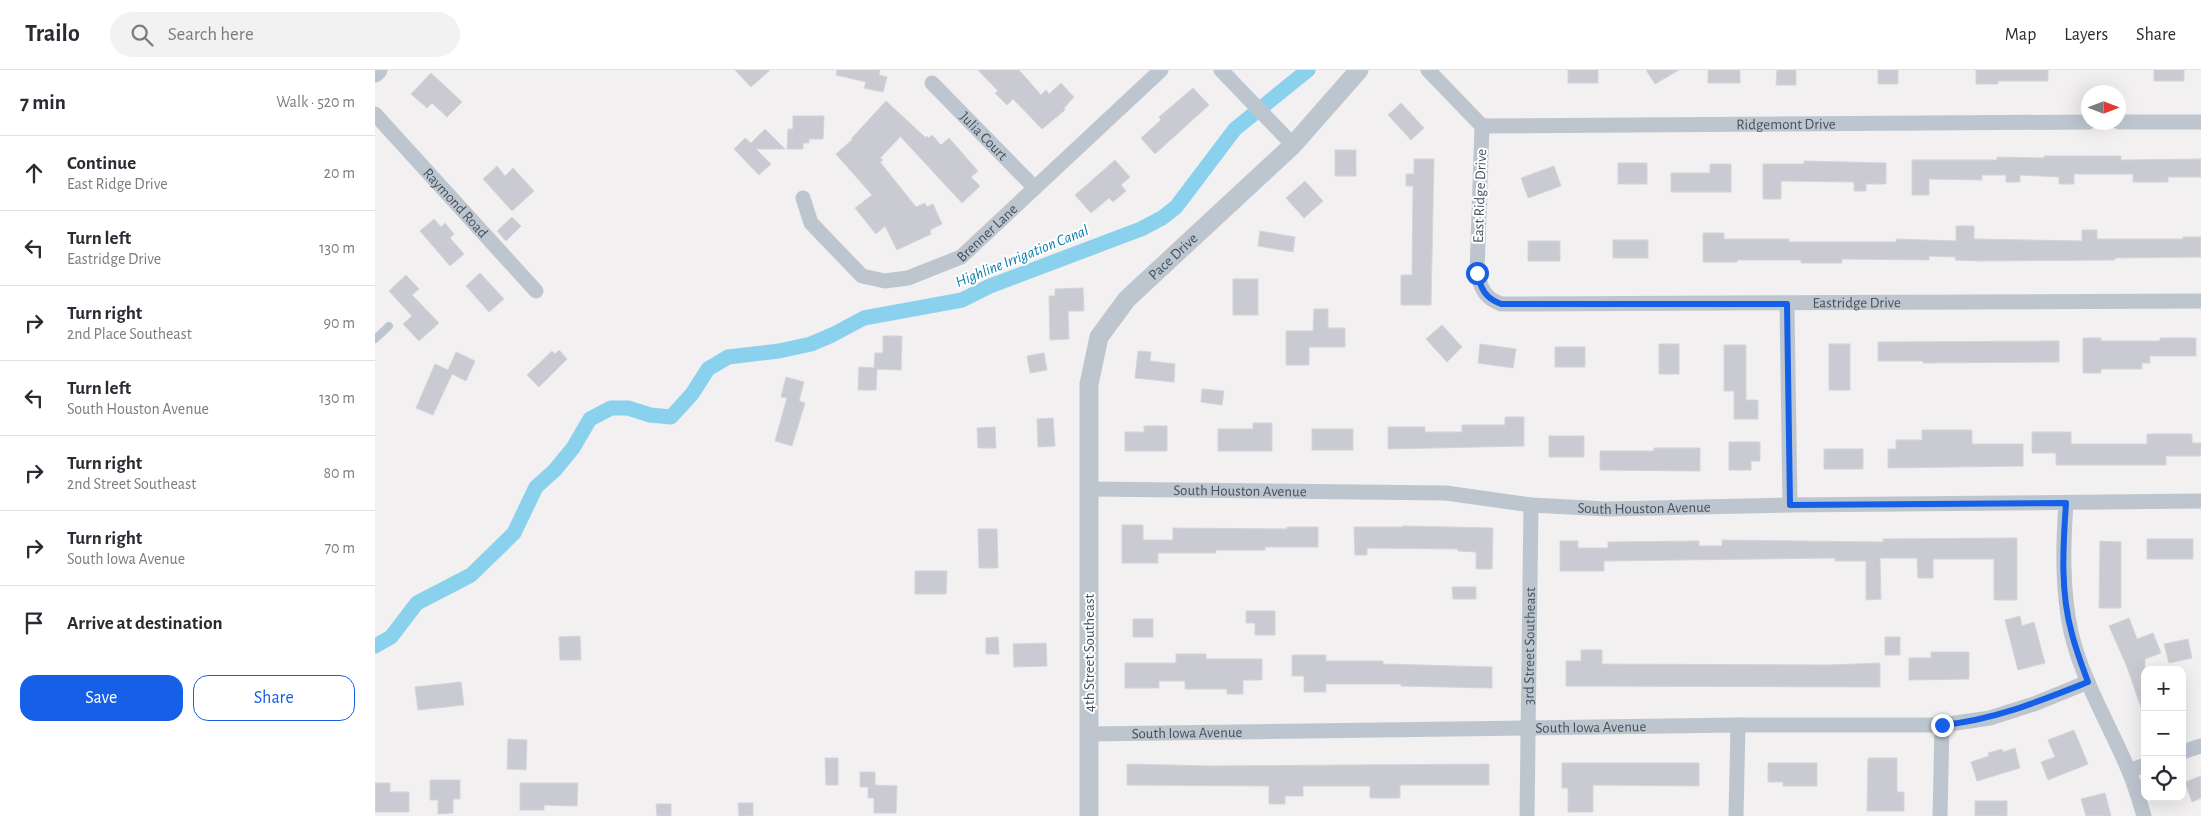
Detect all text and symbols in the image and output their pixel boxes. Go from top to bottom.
search box [110,12,460,57]
icon: search [128,21,156,49]
text: Trailo [25,22,80,46]
text: Search here [168,25,254,44]
text: Map [2005,26,2036,44]
text: Layers [2064,26,2108,44]
text: Share [2136,26,2176,44]
north arrow [2081,85,2126,130]
text: 7 min [20,92,66,113]
text: Walk · 520 m [276,94,355,110]
street label: Julia Court [957,109,1011,163]
street label: Ridgemont Drive [1736,116,1836,132]
street label: East Ridge Drive [1471,149,1489,243]
text: Continue [67,154,136,173]
icon: ahead [20,159,48,187]
text: 20 m [324,165,355,181]
street label: Raymond Road [420,165,491,241]
text: East Ridge Drive [67,176,168,192]
street label: Brenner Lane [954,201,1020,265]
water label: Highline Irrigation Canal [953,222,1091,290]
text: Turn left [67,229,131,248]
street label: Pace Drive [1146,230,1200,282]
icon: left [20,234,48,262]
text: 130 m [319,240,355,256]
text: Eastridge Drive [67,251,161,267]
route start [1466,262,1489,285]
street label: Eastridge Drive [1812,295,1901,310]
text: Turn right [67,304,142,323]
icon: right [20,309,48,337]
text: 90 m [324,315,355,331]
text: 2nd Place Southeast [67,326,192,342]
text: Turn left [67,379,131,398]
icon: left [20,384,48,412]
text: 130 m [319,390,355,406]
text: South Houston Avenue [67,401,209,417]
text: Turn right [67,454,142,473]
icon: right [20,459,48,487]
text: 80 m [324,465,355,481]
text: 2nd Street Southeast [67,476,196,492]
street label: South Houston Avenue [1173,482,1307,499]
street label: South Houston Avenue [1577,499,1711,517]
text: Turn right [67,529,142,548]
icon: right [20,534,48,562]
text: 70 m [324,540,355,556]
text: South Iowa Avenue [67,551,185,567]
street label: 3rd Street Southeast [1521,587,1537,705]
street label: 4th Street Southeast [1082,593,1097,712]
icon: arrive [20,609,48,637]
text: Arrive at destination [67,614,223,633]
map controls [2141,666,2186,801]
button: + [2141,666,2186,711]
button: Save [20,675,183,721]
button: Share [193,675,355,721]
button: − [2141,711,2186,756]
route end [1931,714,1954,737]
street label: South Iowa Avenue [1535,719,1647,735]
street label: South Iowa Avenue [1131,724,1243,741]
button: locate [2141,756,2186,801]

